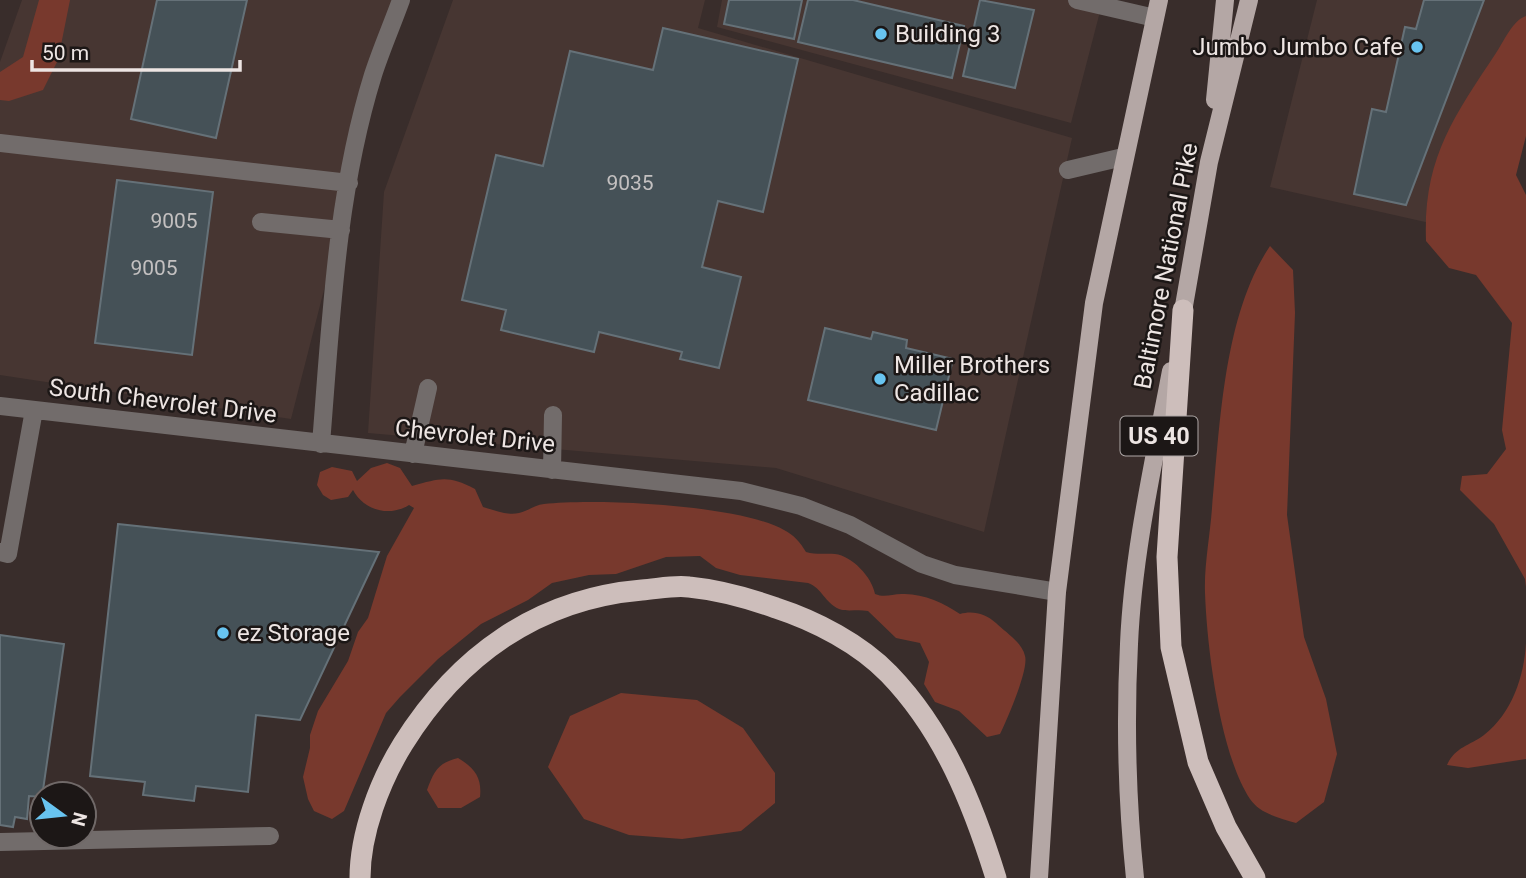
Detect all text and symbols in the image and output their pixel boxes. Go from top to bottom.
place label: Building 3 [895,20,1000,48]
marker: Building 3 [873,26,889,42]
scale bar [32,28,240,72]
place label: Jumbo Jumbo Cafe [1192,33,1403,61]
marker: Jumbo Jumbo Cafe [1409,39,1425,55]
text: 50 m [42,41,89,65]
street label: Baltimore National Pike [1128,141,1204,391]
house number: 9035 [606,171,654,195]
house number: 9005 [150,209,198,233]
house number: 9005 [130,256,178,280]
place label: Miller Brothers Cadillac [894,351,1050,407]
marker: Miller Brothers Cadillac [872,371,888,387]
street label: South Chevrolet Drive [48,373,278,429]
street label: Chevrolet Drive [394,414,556,458]
road number: US 40 [1120,416,1198,456]
place label: ez Storage [237,619,350,647]
marker: ez Storage [215,625,231,641]
north arrow [28,780,98,850]
text: N [66,810,92,829]

